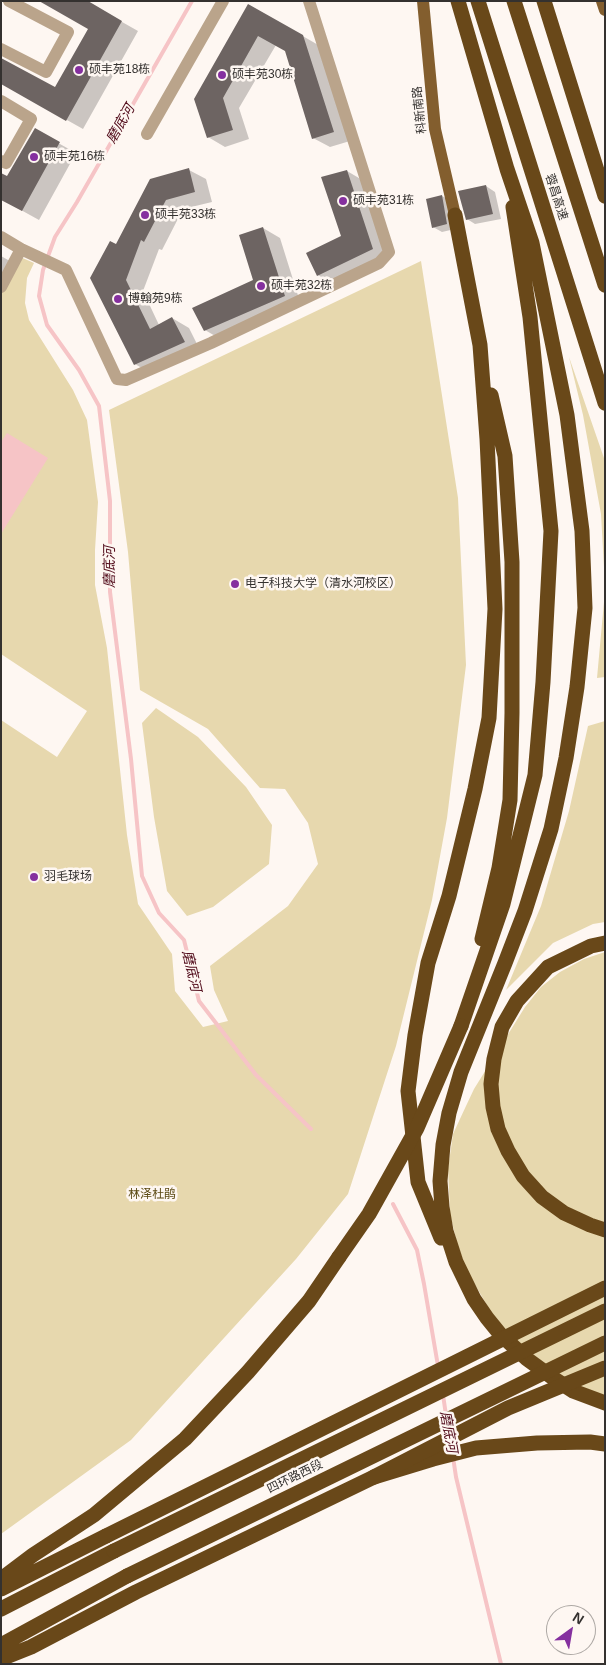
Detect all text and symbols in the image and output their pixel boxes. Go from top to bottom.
place label: 硕丰苑18栋 [89,63,150,77]
marker: 硕丰苑18栋 [73,64,85,76]
place label: 硕丰苑30栋 [232,68,293,82]
marker: 硕丰苑30栋 [216,69,228,81]
street label: 科新南路 [410,85,430,135]
water label: 磨底河 [103,102,139,146]
place label: 硕丰苑16栋 [44,150,105,164]
marker: 硕丰苑16栋 [28,151,40,163]
street label: 蓉昌高速 [542,172,570,222]
place label: 硕丰苑31栋 [353,194,414,208]
marker: 硕丰苑31栋 [337,195,349,207]
place label: 硕丰苑33栋 [155,208,216,222]
marker: 硕丰苑33栋 [139,209,151,221]
place label: 硕丰苑32栋 [271,279,332,293]
marker: 硕丰苑32栋 [255,280,267,292]
place label: 博翰苑9栋 [128,292,183,306]
marker: 博翰苑9栋 [112,293,124,305]
water label: 磨底河 [102,546,118,588]
place label: 电子科技大学（清水河校区） [245,577,401,591]
marker: 电子科技大学（清水河校区） [229,578,241,590]
place label: 羽毛球场 [44,870,92,884]
marker: 羽毛球场 [28,871,40,883]
water label: 磨底河 [178,949,204,993]
park label: 林泽杜鹃 [128,1188,176,1202]
water label: 磨底河 [436,1410,460,1454]
street label: 四环路西段 [265,1457,325,1497]
north arrow [546,1605,596,1655]
text: N [570,1609,587,1628]

